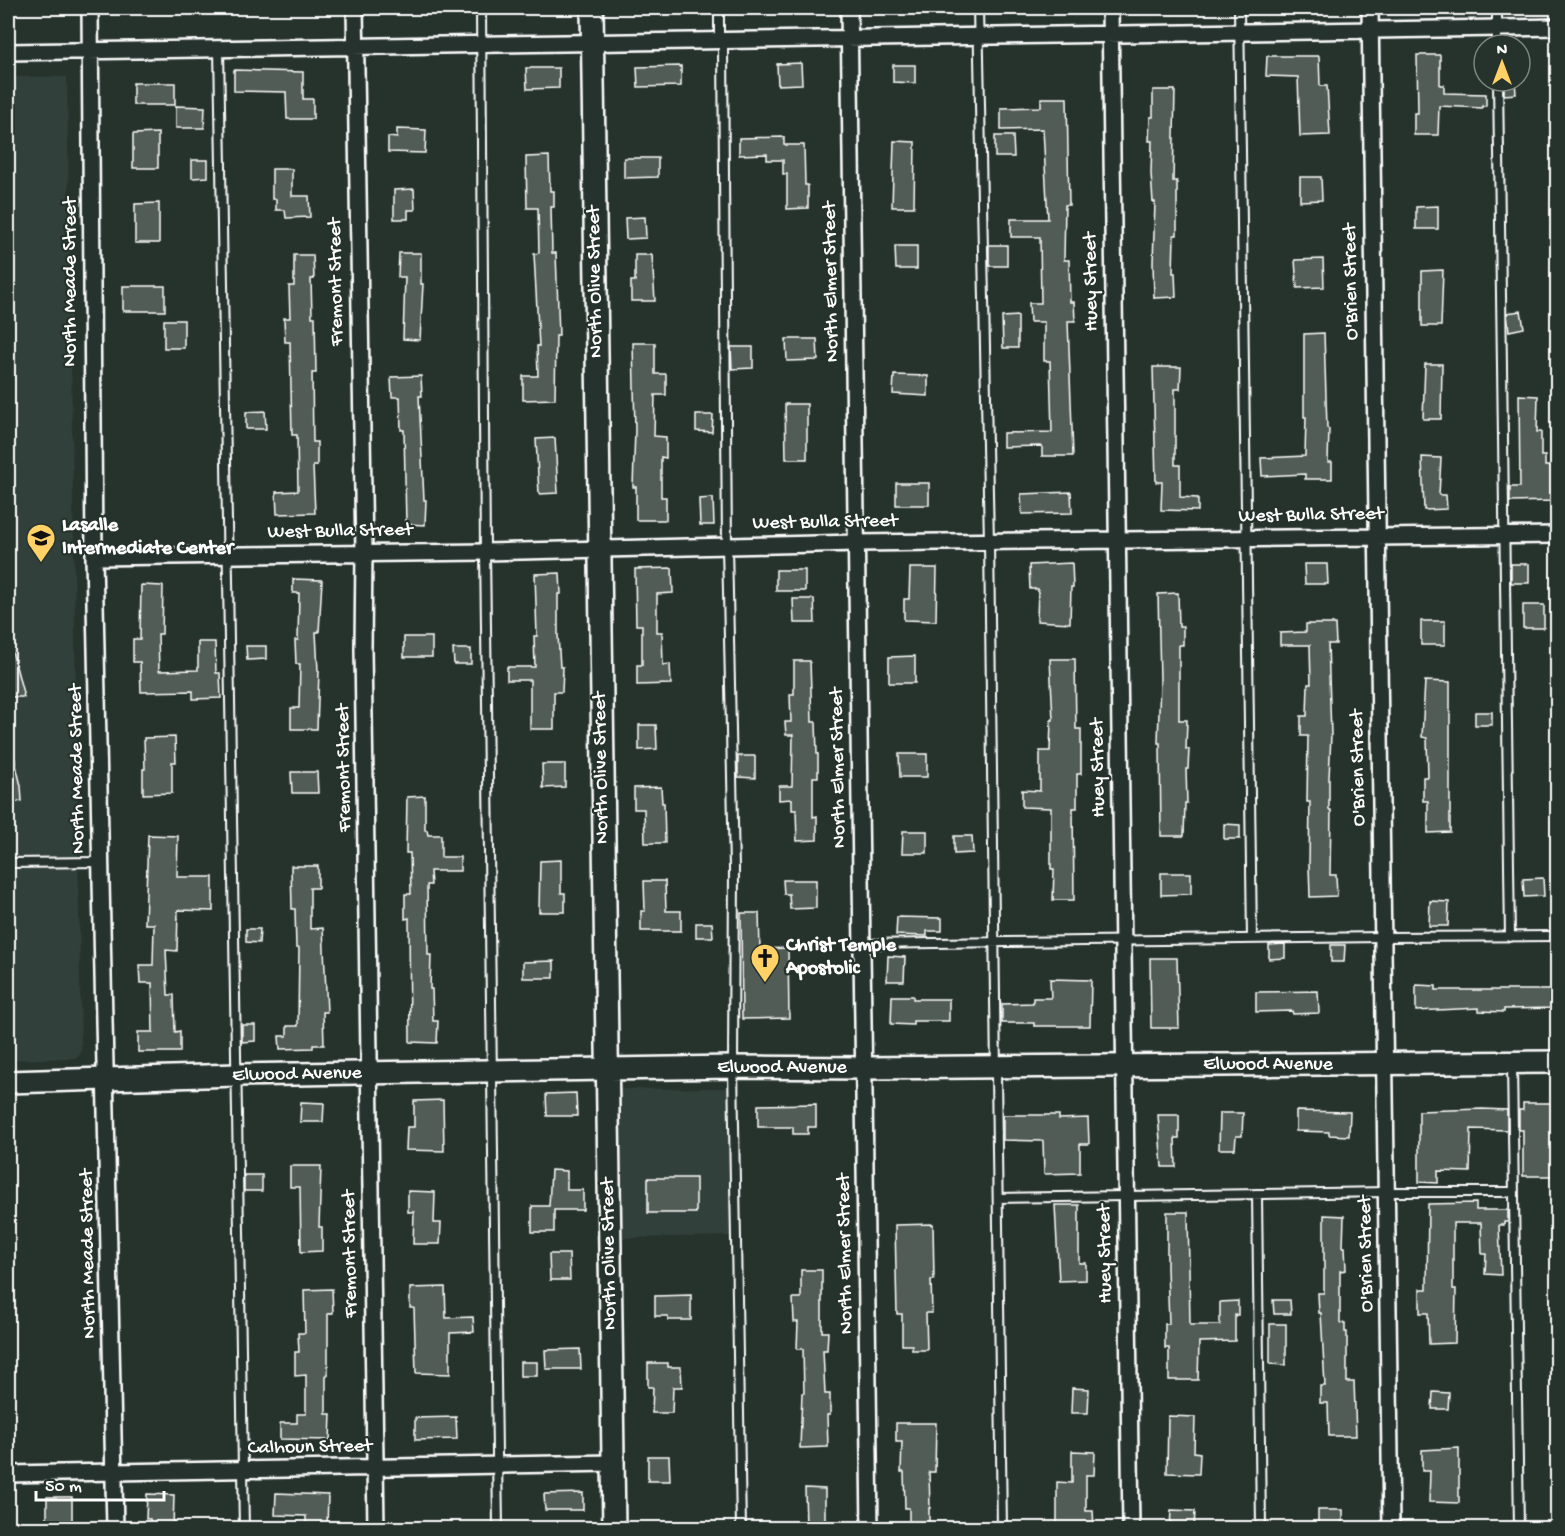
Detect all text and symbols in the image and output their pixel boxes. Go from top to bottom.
north arrow [1472,33,1532,93]
text: N [1497,42,1508,61]
street label: North Meade Street [60,195,83,367]
street label: North Elmer Street [819,200,845,363]
street label: North Olive Street [583,204,609,358]
street label: Fremont Street [324,216,350,347]
street label: O'Brien Street [1339,222,1365,341]
street label: Huey Street [1080,230,1104,332]
street label: West Bulla Street [1238,503,1386,529]
street label: West Bulla Street [752,510,900,536]
place label: Lasalle Intermediate Center [62,515,235,561]
street label: West Bulla Street [267,519,415,545]
school or university icon: Lasalle Intermediate Center [25,522,57,564]
street label: North Meade Street [65,682,91,854]
street label: North Elmer Street [826,686,852,849]
street label: North Olive Street [589,690,615,844]
street label: Fremont Street [332,702,358,833]
street label: O'Brien Street [1346,708,1372,827]
street label: Huey Street [1087,716,1111,818]
place label: Christ Temple Apostolic [785,935,897,981]
church icon: Christ Temple Apostolic [749,942,781,984]
street label: Elwood Avenue [1203,1054,1334,1077]
street label: Elwood Avenue [717,1057,848,1080]
street label: Elwood Avenue [232,1062,363,1088]
street label: North Meade Street [76,1167,102,1339]
street label: North Elmer Street [833,1172,859,1335]
street label: North Olive Street [597,1176,623,1330]
street label: Fremont Street [338,1188,364,1319]
street label: O'Brien Street [1354,1194,1380,1313]
street label: Huey Street [1094,1202,1118,1304]
street label: Calhoun Street [248,1435,374,1461]
scale bar [36,1464,164,1502]
text: 50 m [45,1477,82,1498]

